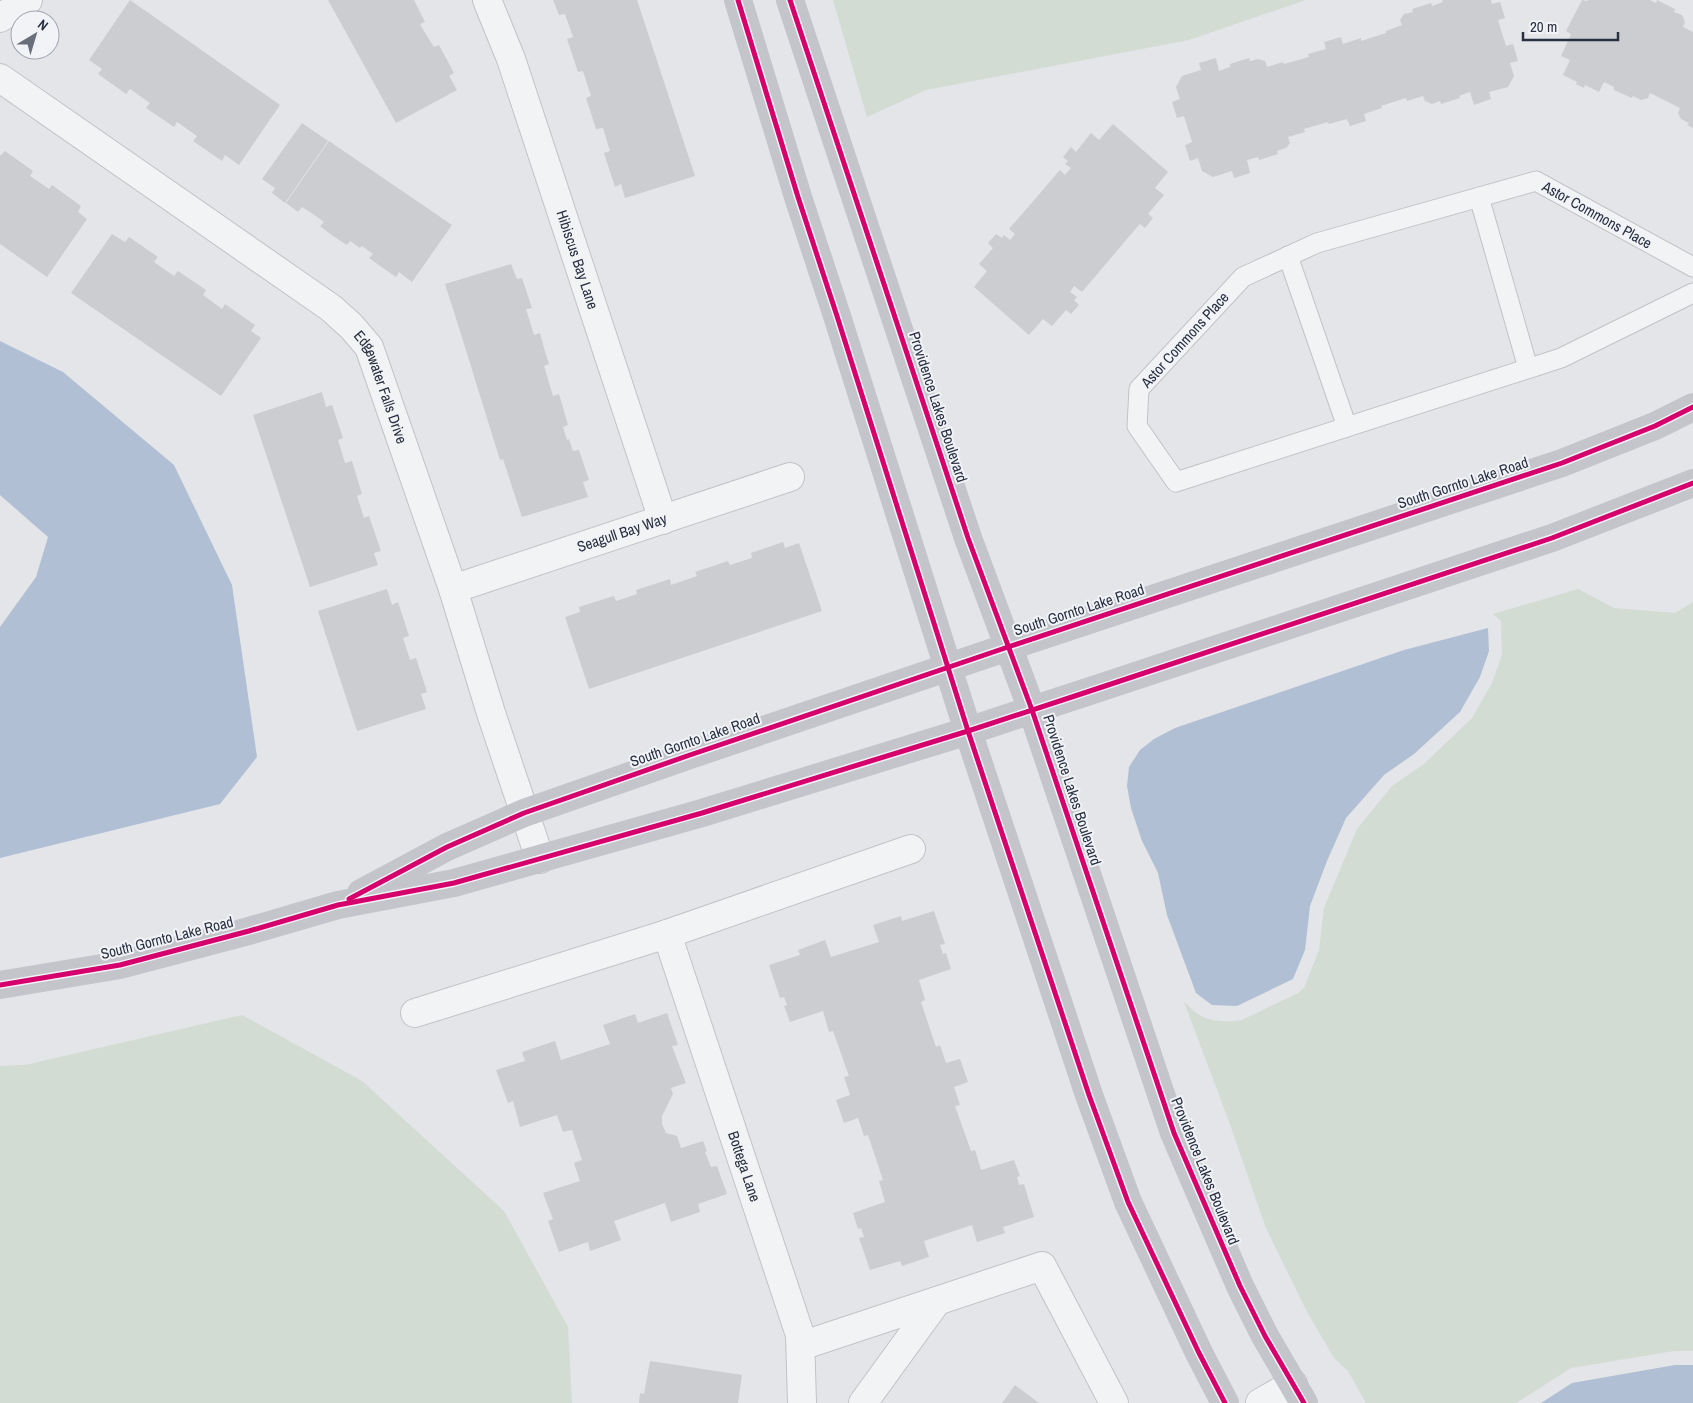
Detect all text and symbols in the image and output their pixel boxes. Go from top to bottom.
north arrow [10,10,60,60]
scale bar [1523,10,1618,42]
text: N [34,15,52,34]
text: 20 m [1530,16,1557,37]
street label: Astor Commons Place [1538,175,1656,253]
street label: Hibiscus Bay Lane [551,207,604,312]
street label: Astor Commons Place [1135,287,1233,393]
street label: Edgewater Falls Drive [349,326,413,446]
street label: Providence Lakes Boulevard [904,329,973,485]
street label: South Gornto Lake Road [1395,452,1531,514]
street label: Seagull Bay Way [574,507,670,557]
street label: South Gornto Lake Road [1011,579,1147,641]
street label: South Gornto Lake Road [627,707,763,772]
street label: Providence Lakes Boulevard [1038,712,1107,868]
street label: South Gornto Lake Road [98,911,235,964]
street label: Providence Lakes Boulevard [1166,1094,1245,1248]
street label: Bottega Lane [723,1128,766,1205]

